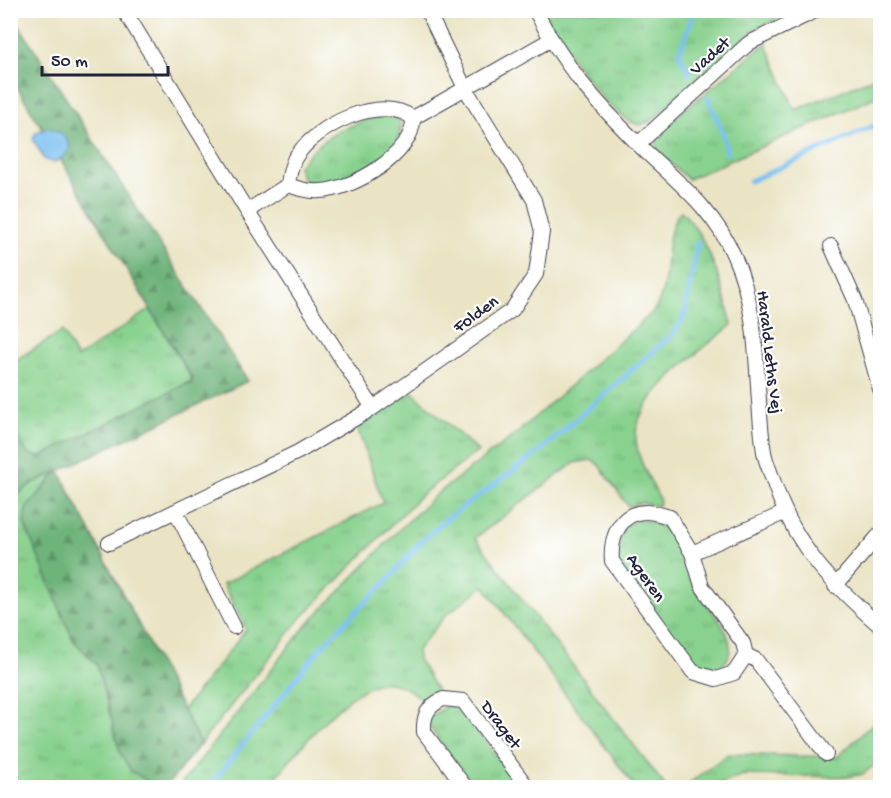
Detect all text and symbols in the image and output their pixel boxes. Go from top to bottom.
street label: Vadet [685,32,736,81]
scale bar [42,39,168,77]
text: 50 m [51,52,88,73]
street label: Harald Leths Vej [751,290,786,415]
street label: Folden [449,291,504,339]
street label: Ageren [621,550,669,607]
street label: Draget [474,696,526,755]

